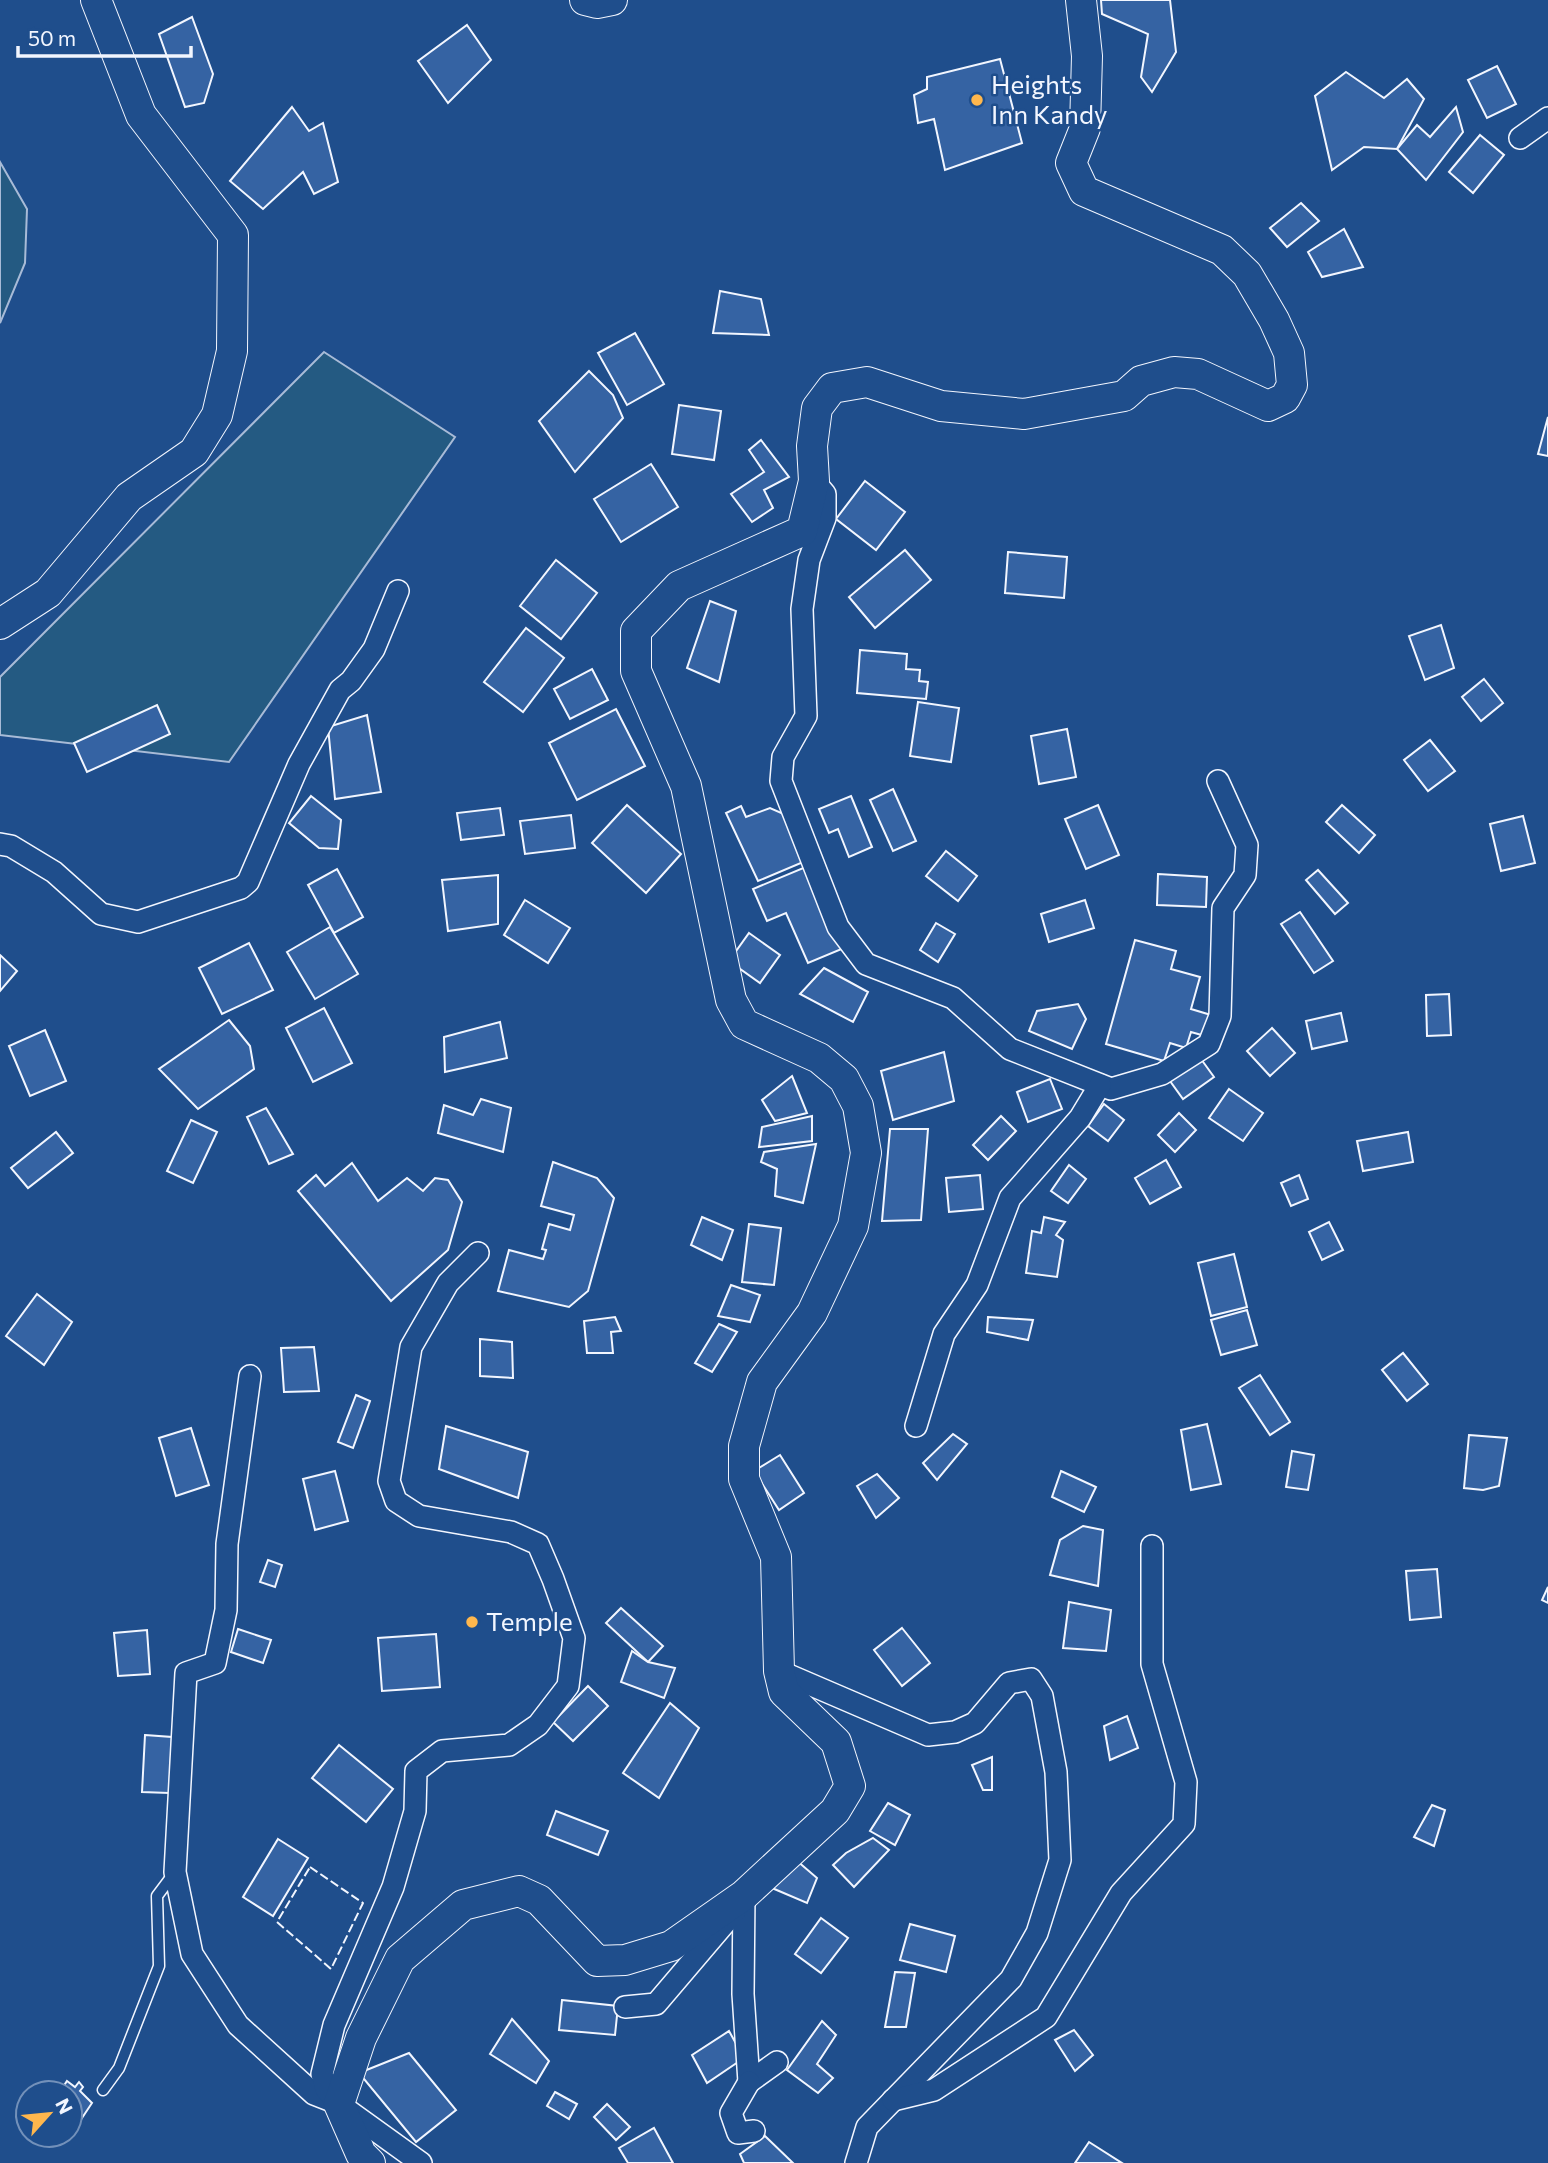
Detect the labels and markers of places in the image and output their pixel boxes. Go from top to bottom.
place label: Heights Inn Kandy [991,68,1107,129]
marker: Heights Inn Kandy [969,92,985,108]
place label: Temple [486,1605,573,1636]
marker: Temple [464,1614,480,1630]

